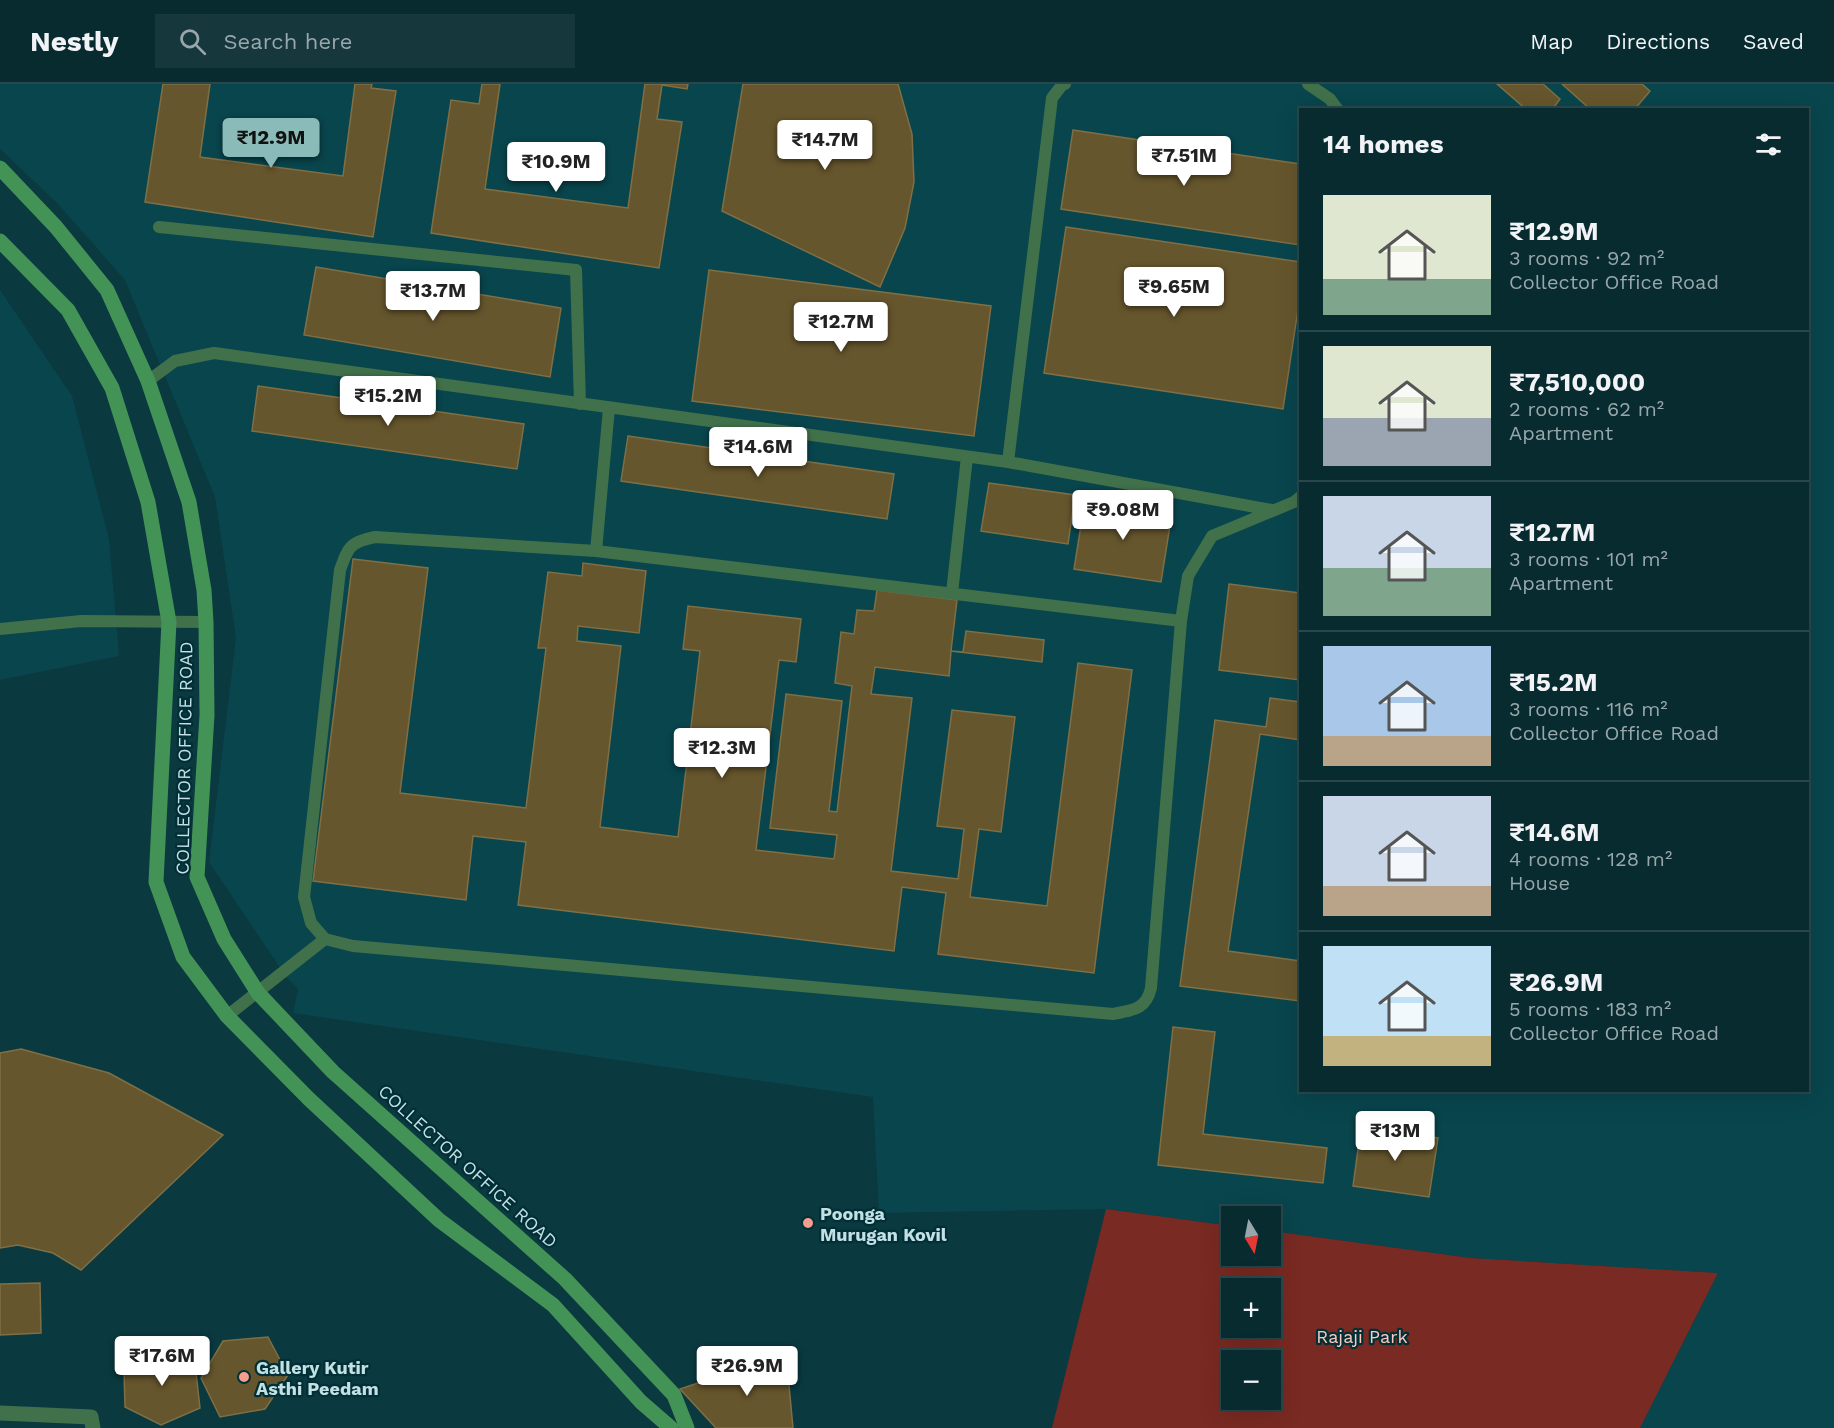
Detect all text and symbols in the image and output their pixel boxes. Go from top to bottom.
search box [155,14,575,68]
text: Nestly [30,25,119,58]
icon: search [176,25,209,58]
text: Search here [224,29,352,54]
text: Map [1530,29,1573,54]
text: Directions [1606,29,1710,54]
text: Saved [1743,29,1804,54]
pin: ₹12.9M [222,118,320,169]
pin: ₹14.7M [776,120,874,171]
text: ₹12.9M [237,125,305,149]
text: ₹14.7M [791,127,859,151]
icon: filters [1752,128,1785,161]
text: 14 homes [1323,129,1444,159]
pin: ₹7.51M [1135,136,1233,187]
pin: ₹10.9M [507,142,605,193]
text: ₹7.51M [1151,143,1217,167]
text: ₹10.9M [521,149,591,173]
text: ₹12.9M [1509,216,1599,246]
icon: home [1371,219,1443,291]
text: 3 rooms · 92 m² [1509,246,1664,270]
pin: ₹9.65M [1125,267,1223,318]
text: Collector Office Road [1509,270,1719,294]
pin: ₹13.7M [384,271,482,322]
text: ₹9.65M [1138,274,1210,298]
text: ₹13.7M [400,278,466,302]
pin: ₹12.7M [792,302,890,353]
text: ₹12.7M [808,309,874,333]
text: ₹7,510,000 [1509,367,1645,397]
icon: home [1371,370,1443,442]
pin: ₹15.2M [339,376,437,427]
text: ₹15.2M [354,383,422,407]
text: 2 rooms · 62 m² [1509,397,1664,421]
text: Apartment [1509,421,1613,445]
pin: ₹14.6M [709,427,807,478]
text: ₹14.6M [723,434,793,458]
pin: ₹9.08M [1074,490,1172,541]
text: ₹9.08M [1086,497,1160,521]
text: ₹12.7M [1509,517,1595,547]
icon: home [1371,520,1443,592]
text: 3 rooms · 101 m² [1509,547,1668,571]
text: Apartment [1509,571,1613,595]
street label: COLLECTOR OFFICE ROAD [171,641,197,875]
text: ₹15.2M [1509,667,1598,697]
icon: home [1371,670,1443,742]
text: 3 rooms · 116 m² [1509,697,1668,721]
text: Collector Office Road [1509,721,1719,745]
pin: ₹12.3M [673,728,771,779]
text: ₹12.3M [688,735,756,759]
text: ₹14.6M [1509,817,1600,847]
icon: home [1371,820,1443,892]
text: 4 rooms · 128 m² [1509,847,1672,871]
text: House [1509,871,1570,895]
text: ₹26.9M [1509,967,1603,997]
icon: home [1371,970,1443,1042]
text: 5 rooms · 183 m² [1509,997,1671,1021]
text: Collector Office Road [1509,1021,1719,1045]
street label: COLLECTOR OFFICE ROAD [374,1080,562,1252]
pin: ₹13M [1359,1111,1431,1162]
text: ₹13M [1370,1118,1420,1142]
place label: Poonga Murugan Kovil [820,1203,947,1245]
north arrow [1221,1206,1281,1266]
map controls [1221,1206,1281,1410]
marker: Poonga Murugan Kovil [801,1216,815,1230]
button: + [1221,1278,1281,1338]
park label: Rajaji Park [1316,1326,1408,1347]
pin: ₹17.6M [113,1336,211,1387]
text: ₹17.6M [129,1343,195,1367]
pin: ₹26.9M [698,1346,796,1397]
button: − [1221,1350,1281,1410]
text: ₹26.9M [711,1353,783,1377]
place label: Gallery Kutir Asthi Peedam [256,1357,379,1399]
marker: Gallery Kutir Asthi Peedam [237,1370,251,1384]

